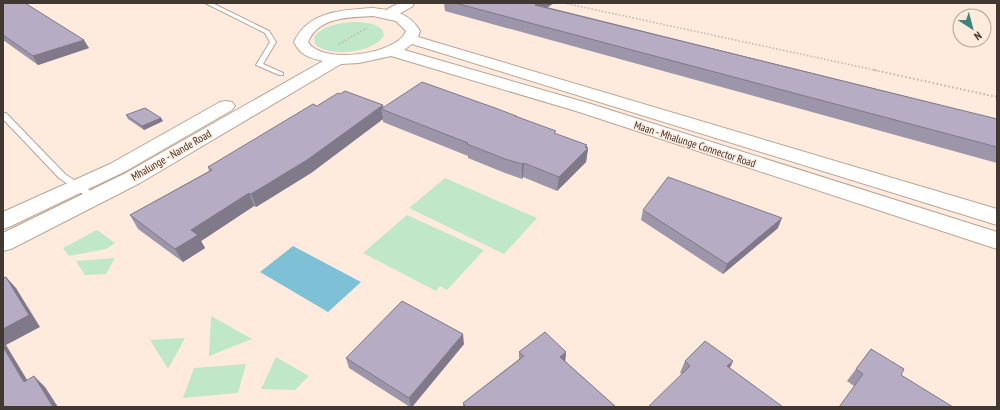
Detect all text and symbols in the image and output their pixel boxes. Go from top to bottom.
north arrow [952,8,992,48]
text: N [971,29,984,44]
street label: Maan - Mhalunge Connector Road [632,118,758,170]
street label: Mhalunge - Nande Road [128,126,214,184]

